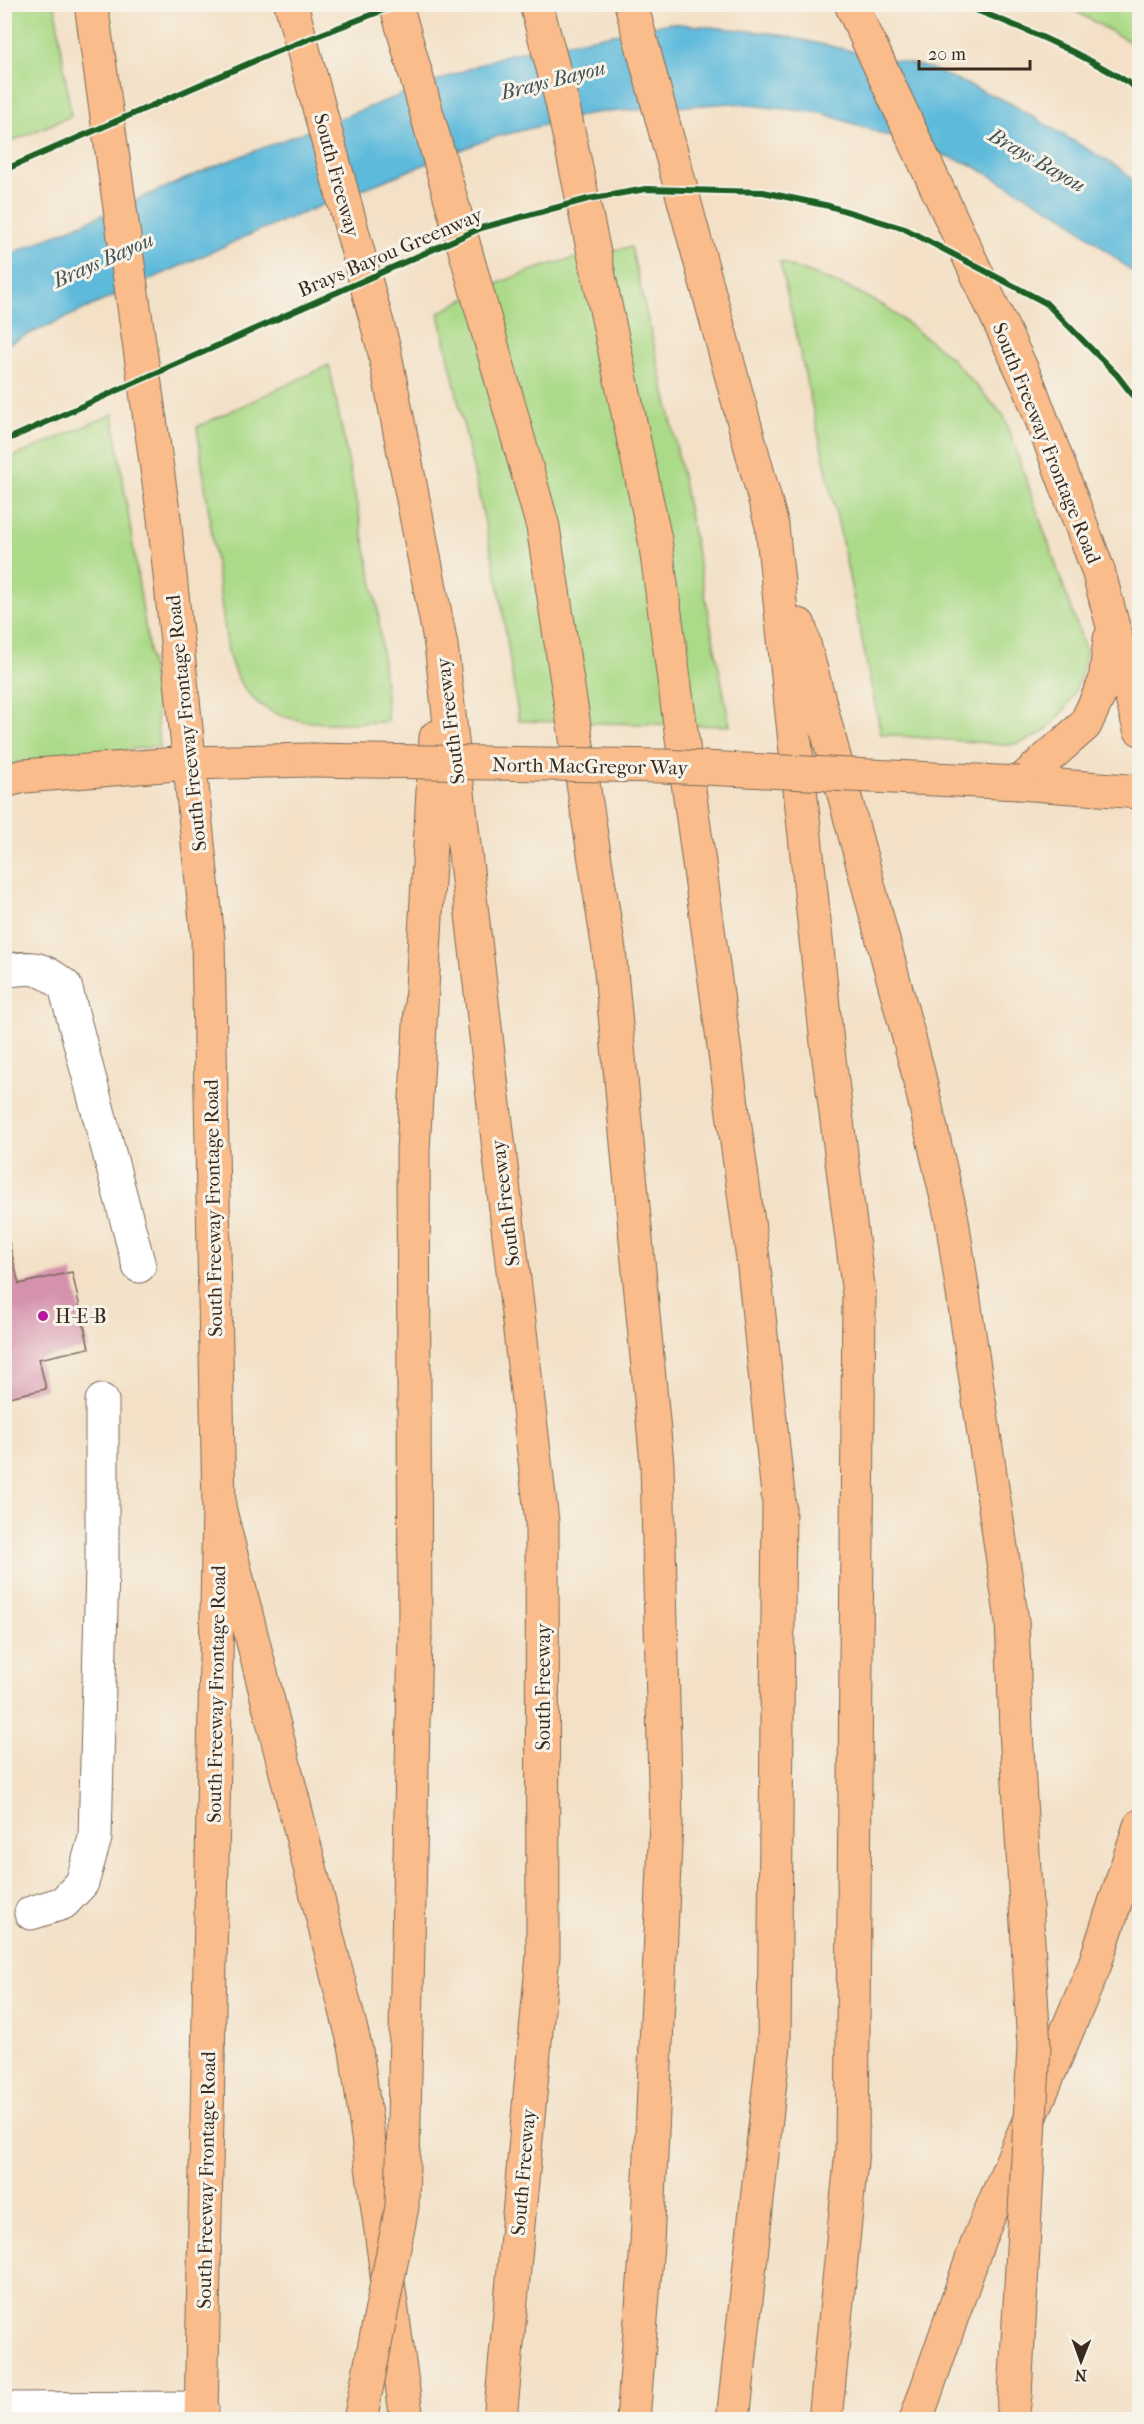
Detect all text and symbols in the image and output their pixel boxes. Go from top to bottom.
scale bar [919,33,1030,71]
text: 20 m [928,44,966,65]
water label: Brays Bayou [497,55,608,105]
street label: South Freeway [309,111,364,241]
water label: Brays Bayou [984,122,1090,197]
street label: Brays Bayou Greenway [294,203,487,302]
water label: Brays Bayou [48,227,157,293]
street label: South Freeway Frontage Road [988,319,1106,568]
street label: South Freeway Frontage Road [161,592,211,852]
street label: South Freeway [431,655,470,785]
street label: North MacGregor Way [492,753,690,780]
street label: South Freeway Frontage Road [200,1078,227,1337]
street label: South Freeway [486,1137,525,1267]
place label: H-E-B [55,1305,106,1328]
marker: H-E-B [36,1309,50,1323]
street label: South Freeway Frontage Road [203,1564,230,1823]
street label: South Freeway [532,1622,555,1751]
street label: South Freeway Frontage Road [193,2050,220,2309]
street label: South Freeway [506,2106,541,2236]
north arrow [1051,2331,1111,2391]
text: N [1074,2366,1087,2385]

